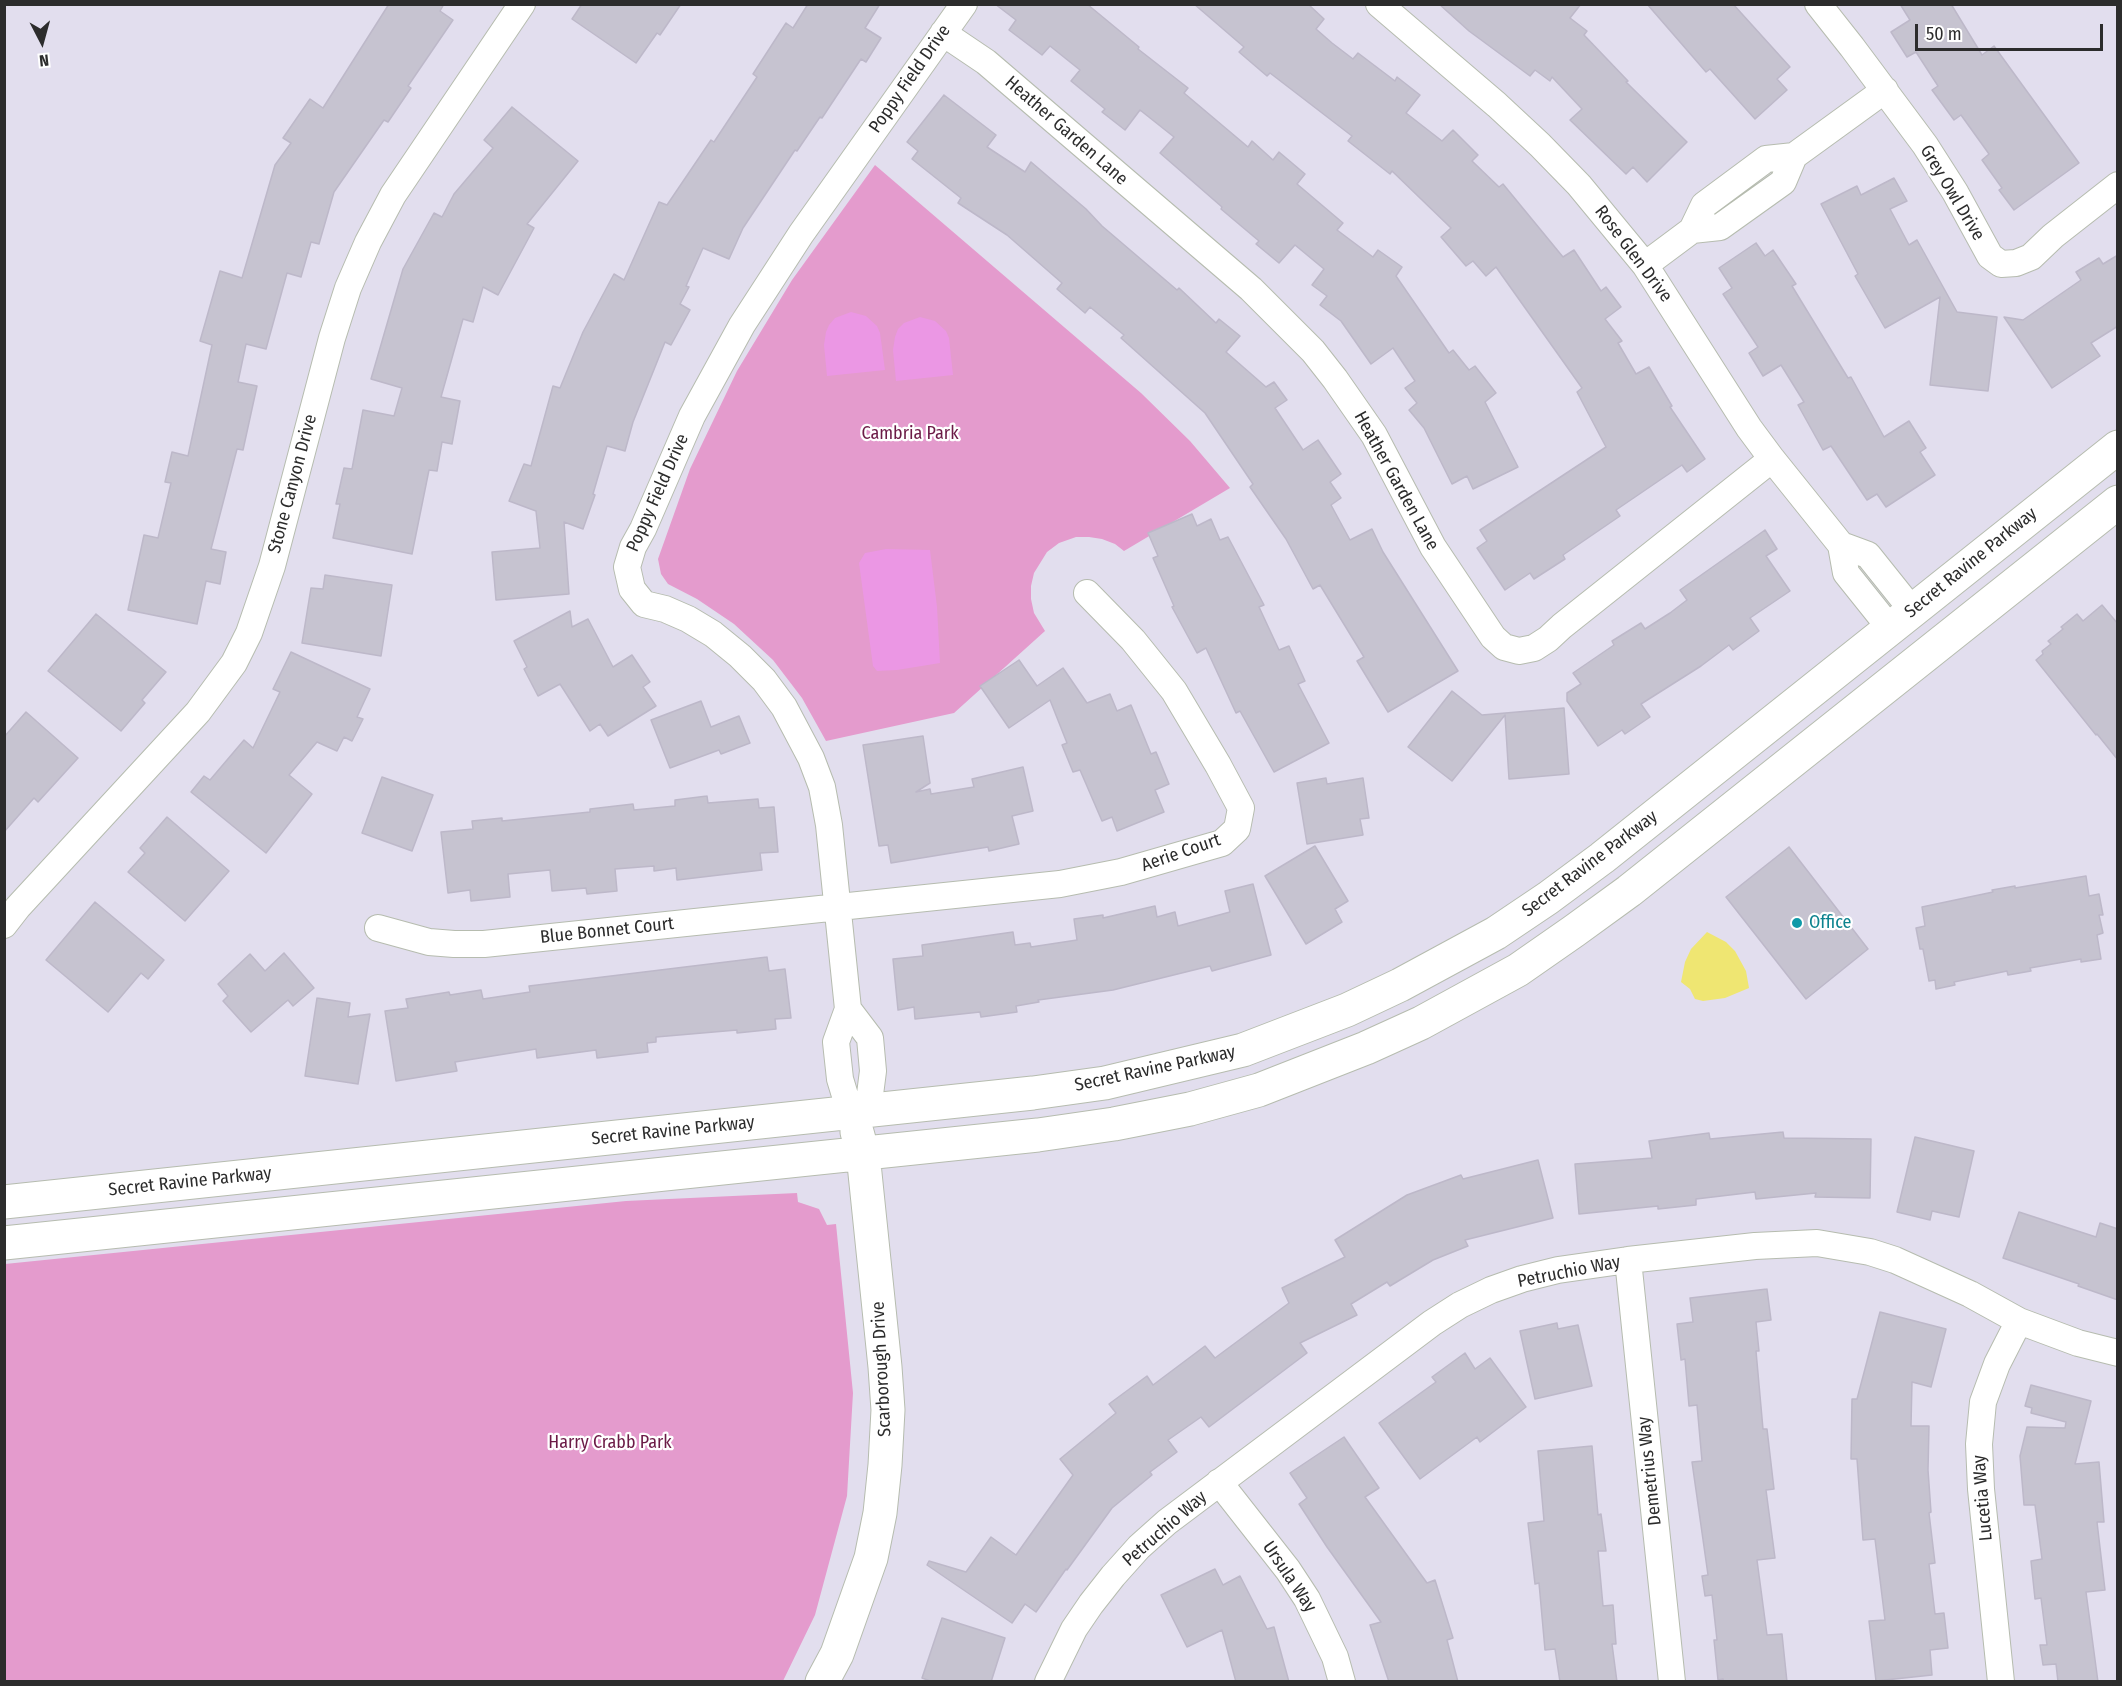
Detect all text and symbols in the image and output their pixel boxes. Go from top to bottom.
north arrow [12,12,72,72]
scale bar [1918,12,2106,50]
street label: Poppy Field Drive [865,21,955,137]
text: 50 m [1926,23,1962,45]
text: N [38,50,50,70]
street label: Heather Garden Lane [1000,72,1132,190]
street label: Grey Owl Drive [1915,141,1989,245]
street label: Rose Glen Drive [1590,201,1676,307]
street label: Heather Garden Lane [1349,408,1443,554]
street label: Stone Canyon Drive [264,412,322,556]
park label: Cambria Park [861,423,959,445]
street label: Poppy Field Drive [622,431,694,555]
street label: Secret Ravine Parkway [1901,503,2041,623]
street label: Secret Ravine Parkway [1518,806,1662,922]
street label: Aerie Court [1139,829,1223,877]
place label: Office [1809,912,1851,934]
street label: Blue Bonnet Court [539,913,675,949]
marker: Office [1790,916,1804,930]
street label: Secret Ravine Parkway [1073,1041,1237,1097]
street label: Secret Ravine Parkway [590,1112,756,1150]
street label: Secret Ravine Parkway [107,1163,273,1201]
street label: Petruchio Way [1516,1251,1622,1293]
street label: Scarborough Drive [868,1301,896,1437]
street label: Demetrius Way [1634,1415,1666,1527]
park label: Harry Crabb Park [548,1432,672,1454]
street label: Lucetia Way [1968,1454,1998,1542]
street label: Petruchio Way [1119,1487,1211,1571]
street label: Ursula Way [1257,1537,1321,1617]

